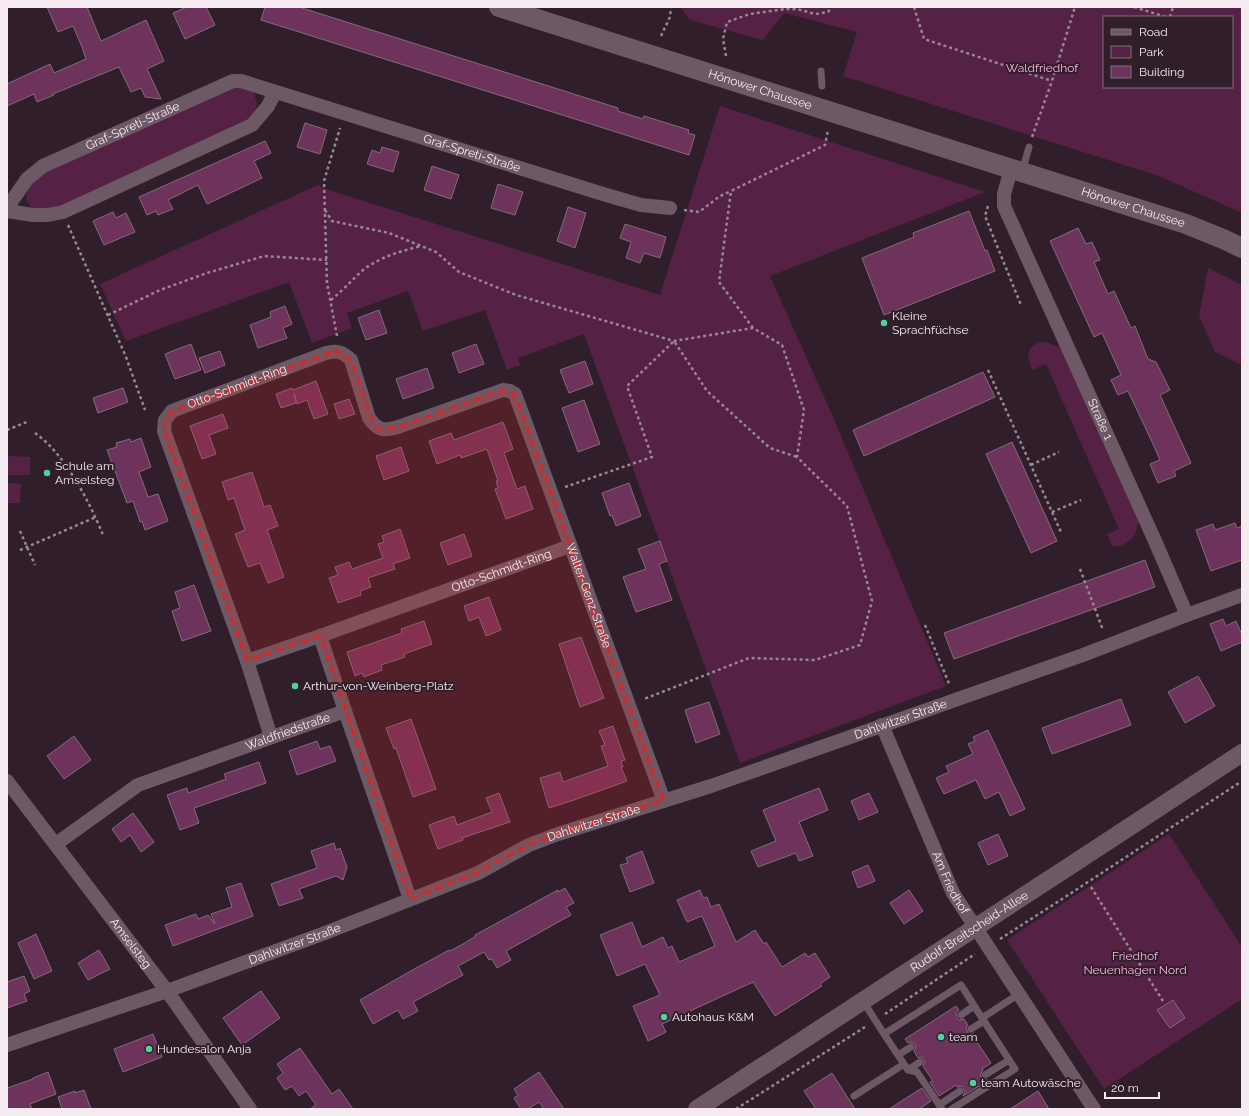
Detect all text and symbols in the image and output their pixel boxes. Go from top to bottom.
legend [1103,16,1233,88]
text: Road [1139,25,1168,39]
text: Park [1139,45,1164,59]
park label: Waldfriedhof [1006,61,1079,75]
text: Building [1139,65,1185,79]
street label: Hönower Chaussee [707,67,814,112]
street label: Graf-Spreti-Straße [84,99,182,153]
street label: Graf-Spreti-Straße [422,131,522,175]
street label: Hönower Chaussee [1080,184,1187,230]
place label: Kleine Sprachfüchse [892,309,968,337]
marker: Kleine Sprachfüchse [879,318,889,328]
street label: Otto-Schmidt-Ring [185,361,289,412]
street label: Straße 1 [1085,397,1116,442]
place label: Schule am Amselsteg [55,459,114,487]
marker: Schule am Amselsteg [42,468,52,478]
street label: Walter-Genz-Straße [563,541,614,650]
street label: Otto-Schmidt-Ring [450,546,553,595]
place label: Arthur-von-Weinberg-Platz [303,679,454,693]
marker: Arthur-von-Weinberg-Platz [290,681,300,691]
street label: Dahlwitzer Straße [852,697,949,742]
street label: Waldfriedstraße [244,710,332,753]
street label: Dahlwitzer Straße [545,802,642,845]
street label: Am Friedhof [929,849,972,918]
street label: Rudolf-Breitscheid-Allee [908,888,1031,975]
street label: Amselsteg [107,915,154,971]
street label: Dahlwitzer Straße [247,921,343,967]
park label: Friedhof Neuenhagen Nord [1083,949,1187,977]
place label: Autohaus K&M [672,1010,754,1024]
marker: Autohaus K&M [659,1012,669,1022]
place label: team [949,1030,978,1044]
marker: team [936,1032,946,1042]
place label: Hundesalon Anja [157,1042,251,1056]
marker: Hundesalon Anja [144,1044,154,1054]
scale bar [1105,1074,1159,1100]
place label: team Autowäsche [981,1076,1081,1090]
marker: team Autowäsche [968,1078,978,1088]
text: 20 m [1111,1081,1139,1095]

